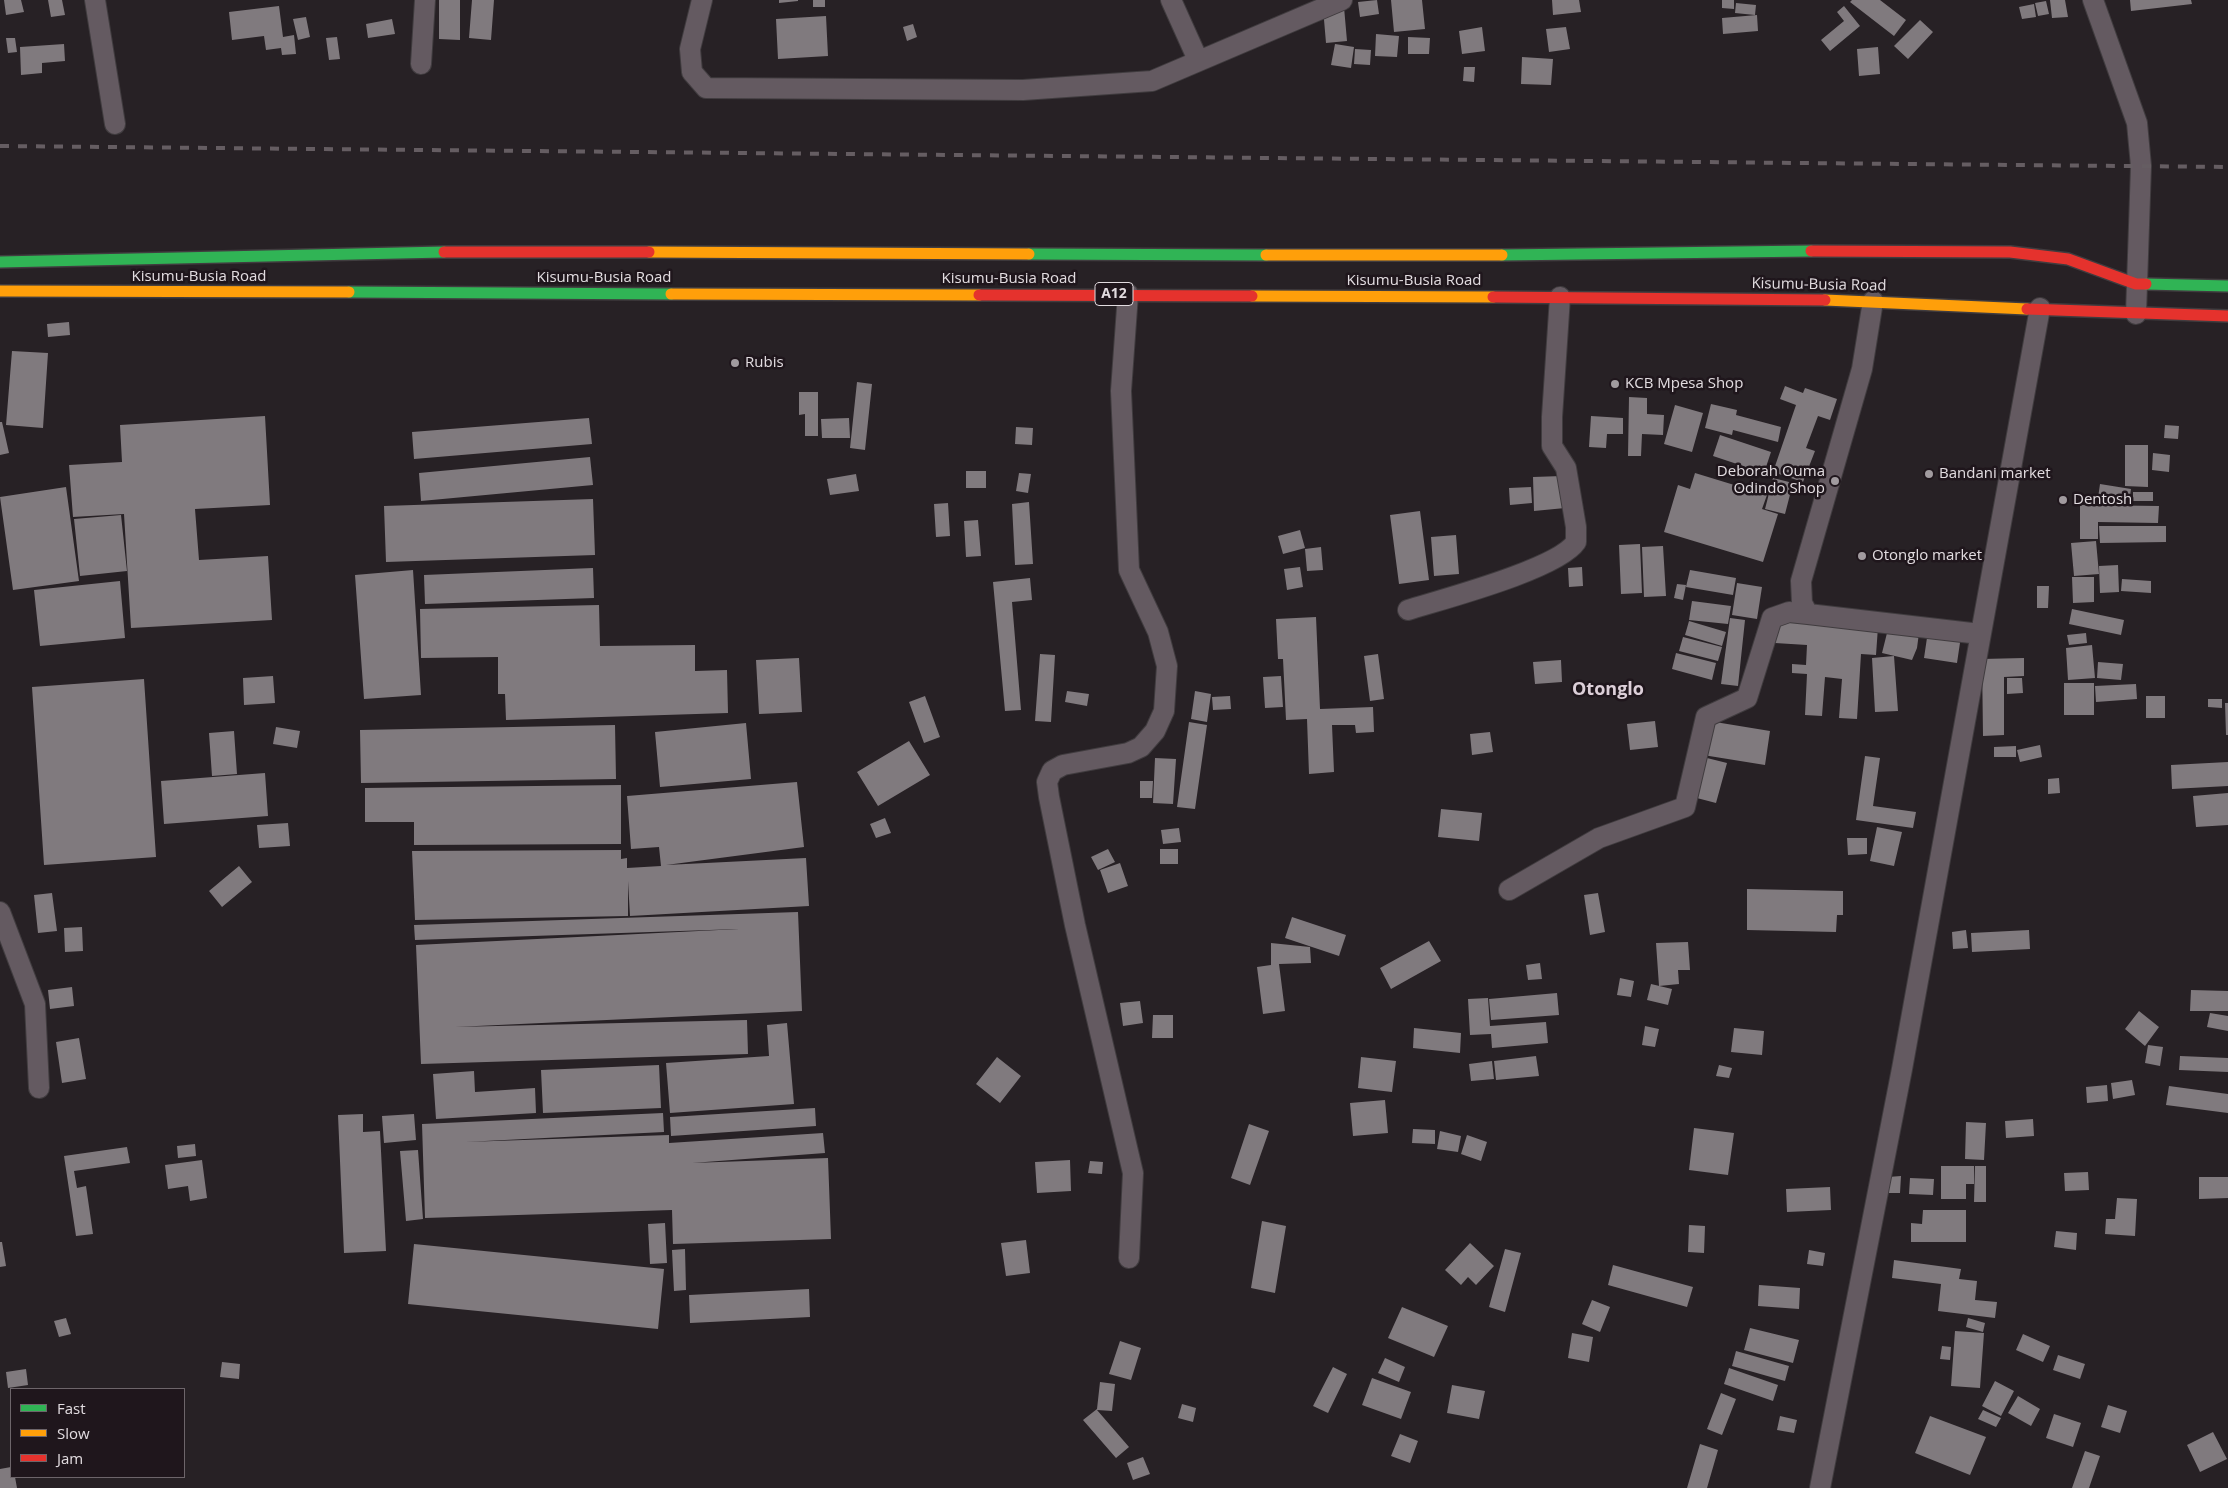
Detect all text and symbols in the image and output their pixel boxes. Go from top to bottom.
street label: Kisumu-Busia Road [131,268,267,286]
street label: Kisumu-Busia Road [536,269,672,287]
street label: Kisumu-Busia Road [941,270,1077,288]
street label: Kisumu-Busia Road [1346,272,1482,290]
street label: Kisumu-Busia Road [1751,275,1887,295]
road number: A12 [1095,282,1133,306]
place label: Rubis [745,354,784,372]
marker: Rubis [729,357,741,369]
place label: KCB Mpesa Shop [1625,375,1743,393]
marker: KCB Mpesa Shop [1609,378,1621,390]
place label: Deborah Ouma Odindo Shop [1717,463,1825,498]
place label: Bandani market [1939,465,2051,483]
marker: Bandani market [1923,468,1935,480]
marker: Deborah Ouma Odindo Shop [1829,475,1841,487]
place label: Dentosh [2073,491,2132,509]
marker: Dentosh [2057,494,2069,506]
place label: Otonglo market [1872,547,1982,565]
marker: Otonglo market [1856,550,1868,562]
district label: Otonglo [1572,679,1644,701]
legend [10,1388,185,1478]
text: Fast [57,1398,86,1418]
text: Slow [57,1423,90,1443]
text: Jam [57,1448,83,1468]

